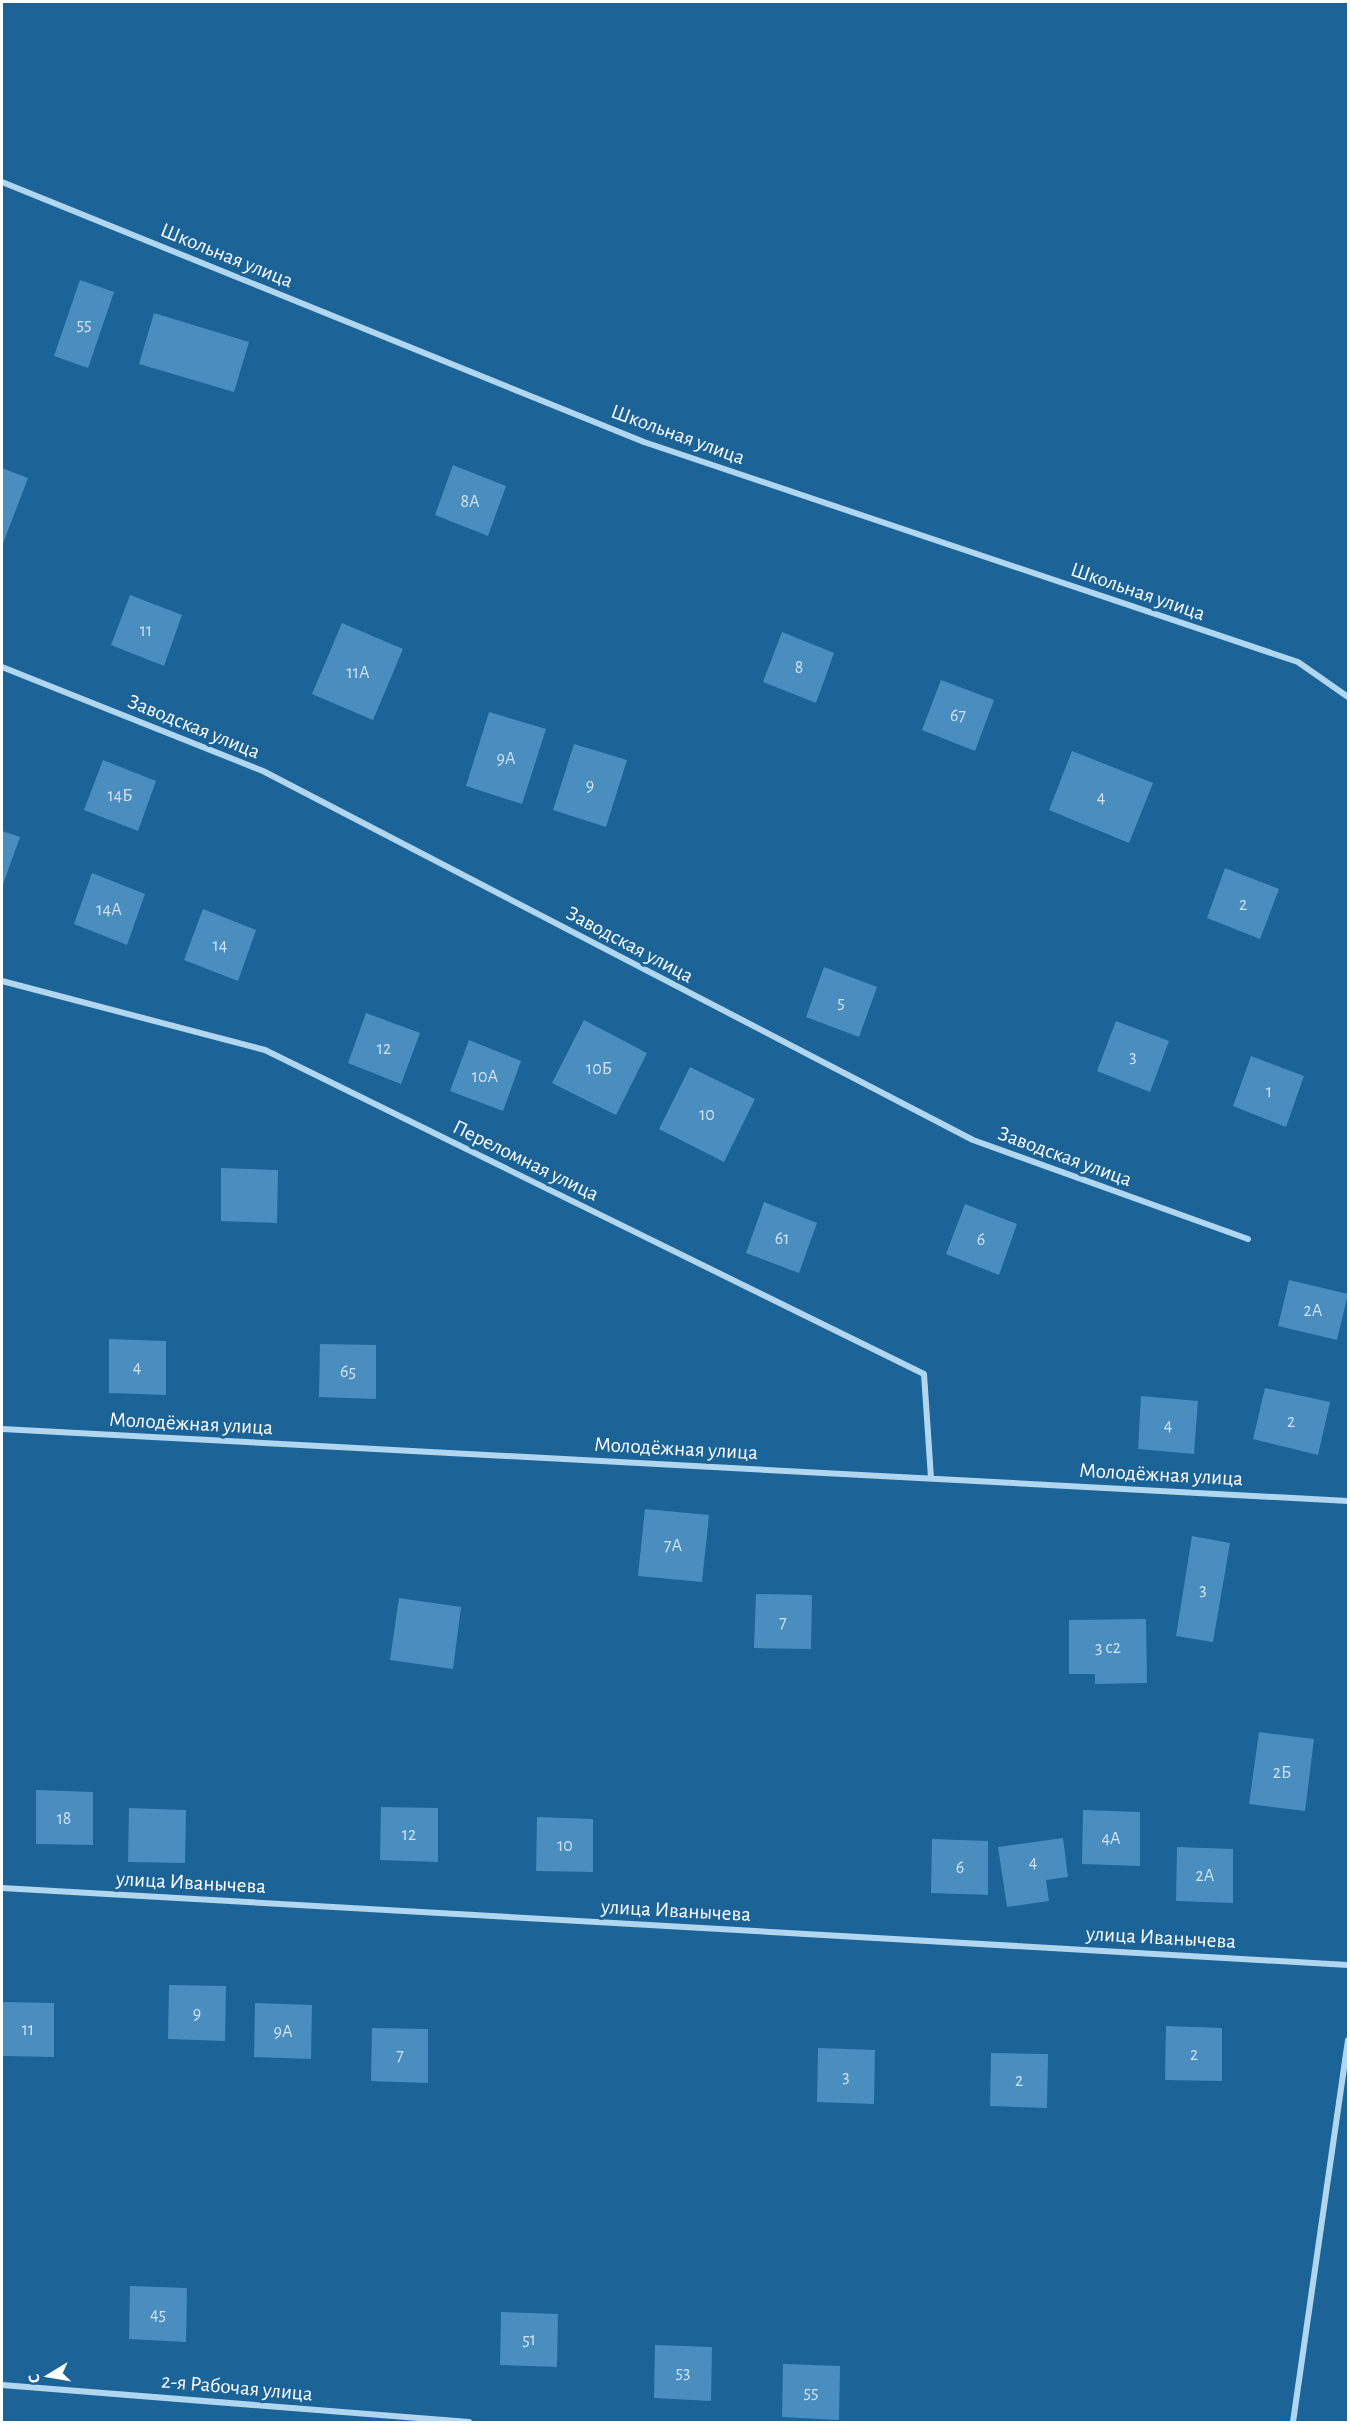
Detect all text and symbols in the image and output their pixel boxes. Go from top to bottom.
street label: Школьная улица [158,219,296,292]
house number: 55 [76,316,92,334]
street label: Школьная улица [608,401,748,469]
house number: 8А [460,493,480,511]
street label: Школьная улица [1068,559,1208,624]
house number: 11 [140,622,152,640]
house number: 8 [795,659,803,677]
house number: 11А [347,664,370,682]
street label: Заводская улица [125,690,263,763]
house number: 67 [950,707,966,725]
house number: 9А [496,750,516,768]
house number: 9 [586,777,594,795]
house number: 14Б [107,787,133,805]
house number: 4 [1097,789,1106,807]
house number: 2 [1239,896,1247,914]
house number: 14А [96,901,122,919]
street label: Заводская улица [563,902,697,987]
house number: 14 [213,937,228,955]
house number: 5 [837,994,845,1012]
house number: 12 [377,1040,391,1058]
house number: 3 [1129,1048,1137,1066]
house number: 10Б [586,1060,612,1078]
house number: 10А [472,1068,499,1086]
house number: 1 [1266,1083,1272,1101]
house number: 10 [699,1106,715,1124]
street label: Переломная улица [449,1116,603,1205]
street label: Заводская улица [995,1123,1135,1191]
house number: 61 [775,1230,789,1248]
house number: 6 [977,1231,985,1249]
house number: 2А [1304,1302,1323,1320]
house number: 4 [133,1359,142,1377]
house number: 65 [340,1363,356,1381]
street label: Молодёжная улица [108,1409,274,1438]
house number: 2 [1287,1413,1295,1431]
house number: 4 [1164,1417,1173,1435]
street label: Молодёжная улица [593,1434,759,1463]
street label: Молодёжная улица [1078,1460,1244,1489]
house number: 7А [664,1537,682,1555]
house number: 3 [1199,1581,1207,1599]
house number: 7 [779,1614,787,1632]
house number: 3 с2 [1095,1639,1121,1657]
house number: 2Б [1273,1764,1291,1782]
house number: 18 [57,1810,71,1828]
house number: 12 [402,1826,416,1844]
house number: 4А [1101,1830,1121,1848]
house number: 10 [557,1837,573,1855]
house number: 4 [1029,1854,1038,1872]
house number: 6 [956,1859,964,1877]
house number: 2А [1196,1867,1215,1885]
street label: улица Иванычева [115,1868,267,1897]
street label: улица Иванычева [600,1896,752,1925]
street label: улица Иванычева [1085,1923,1237,1952]
house number: 9 [193,2005,201,2023]
house number: 11 [22,2021,34,2039]
house number: 9А [273,2023,293,2041]
house number: 2 [1190,2046,1198,2064]
house number: 7 [396,2047,404,2065]
house number: 3 [842,2068,850,2086]
house number: 2 [1015,2072,1023,2090]
house number: 45 [150,2306,166,2324]
house number: 51 [522,2331,536,2349]
north arrow [18,2346,78,2406]
house number: 53 [676,2364,690,2382]
street label: 2-я Рабочая улица [160,2370,314,2405]
text: С [26,2373,43,2385]
house number: 55 [803,2384,819,2402]

